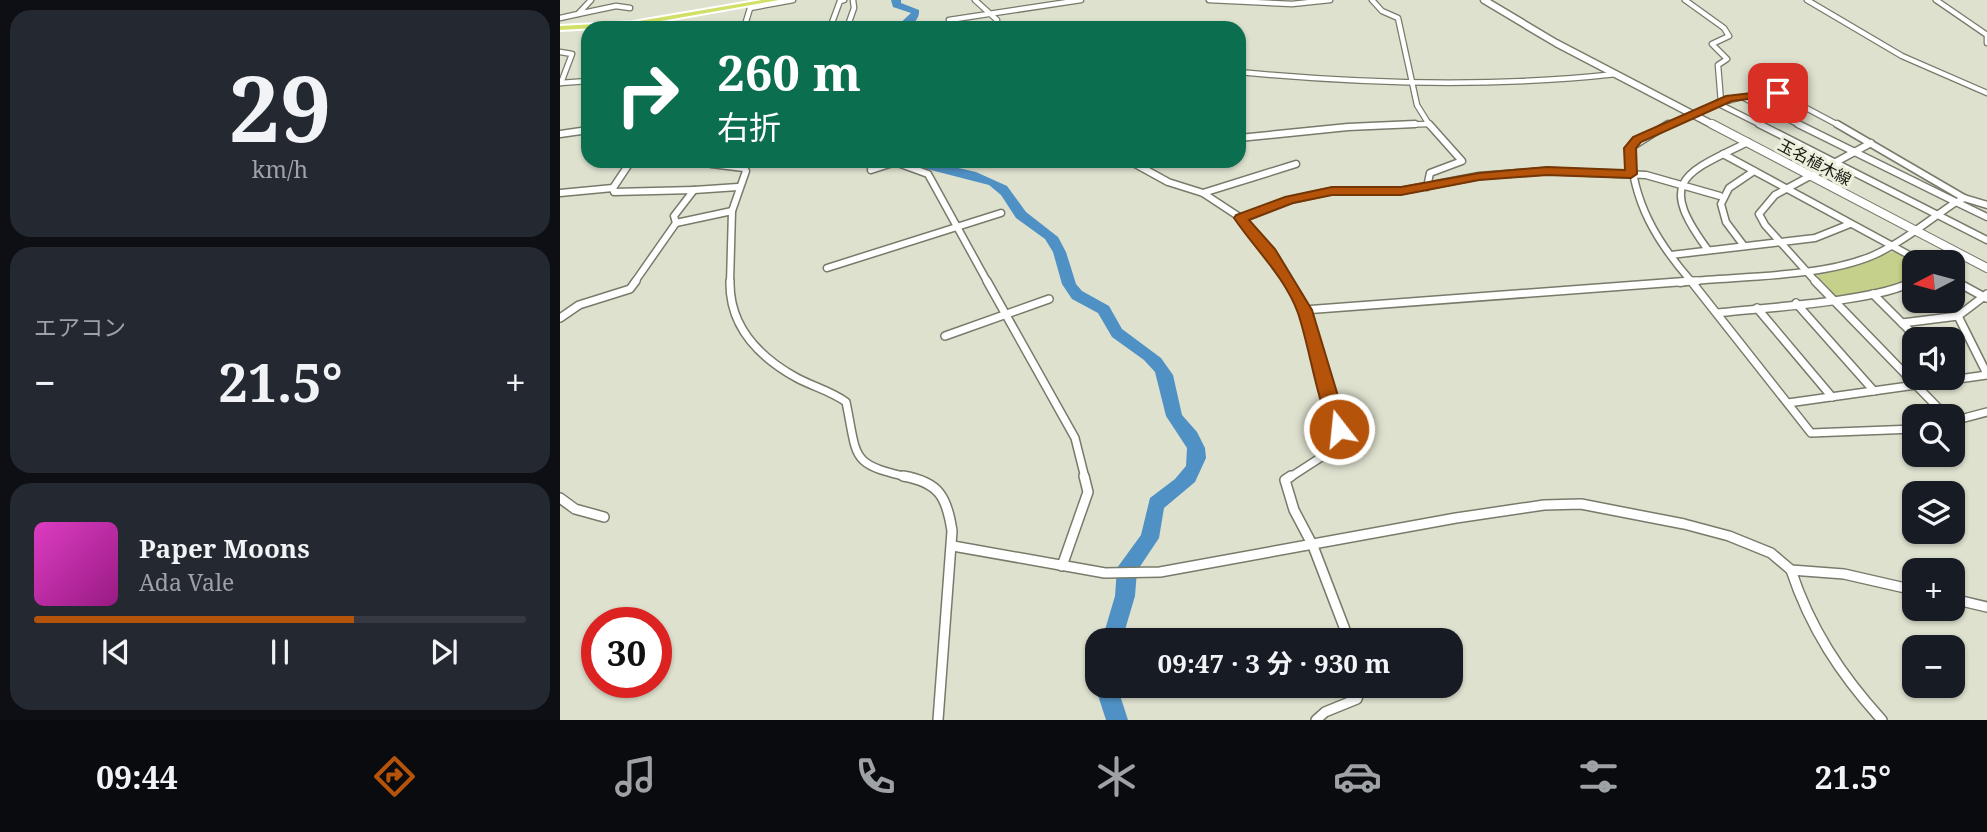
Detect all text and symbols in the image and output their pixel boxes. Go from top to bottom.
text: 260 m [717,39,861,105]
text: 29 [229,45,331,169]
icon: right [602,49,693,140]
pin [1748,63,1808,123]
icon: arrive [1759,74,1797,112]
text: 右折 [717,105,781,148]
street label: 玉名植木線 [1775,134,1855,190]
text: km/h [252,153,308,185]
north arrow [1902,250,1965,313]
map controls [1902,250,1965,698]
text: エアコン [34,311,126,343]
button: sound [1902,327,1965,390]
text: 21.5° [218,346,343,417]
text: − [34,356,56,408]
text: + [505,356,526,408]
position arrow [1302,392,1376,466]
button: search [1902,404,1965,467]
button: layers [1902,481,1965,544]
text: Paper Moons [139,530,310,566]
button: + [1902,558,1965,621]
text: Ada Vale [139,566,234,598]
speed limit sign: 30 [581,607,672,698]
icon: previous [97,633,135,671]
icon: pause [261,633,299,671]
icon: next [425,633,463,671]
button: − [1902,635,1965,698]
text: 09:47 · 3 分 · 930 m [1158,645,1390,681]
icon: directions [370,752,419,801]
icon: music [611,752,660,801]
icon: phone [851,752,900,801]
icon: climate [1092,752,1141,801]
icon: car [1333,752,1382,801]
icon: filters [1574,752,1623,801]
text: 09:44 [96,755,178,798]
text: 21.5° [1815,755,1891,798]

